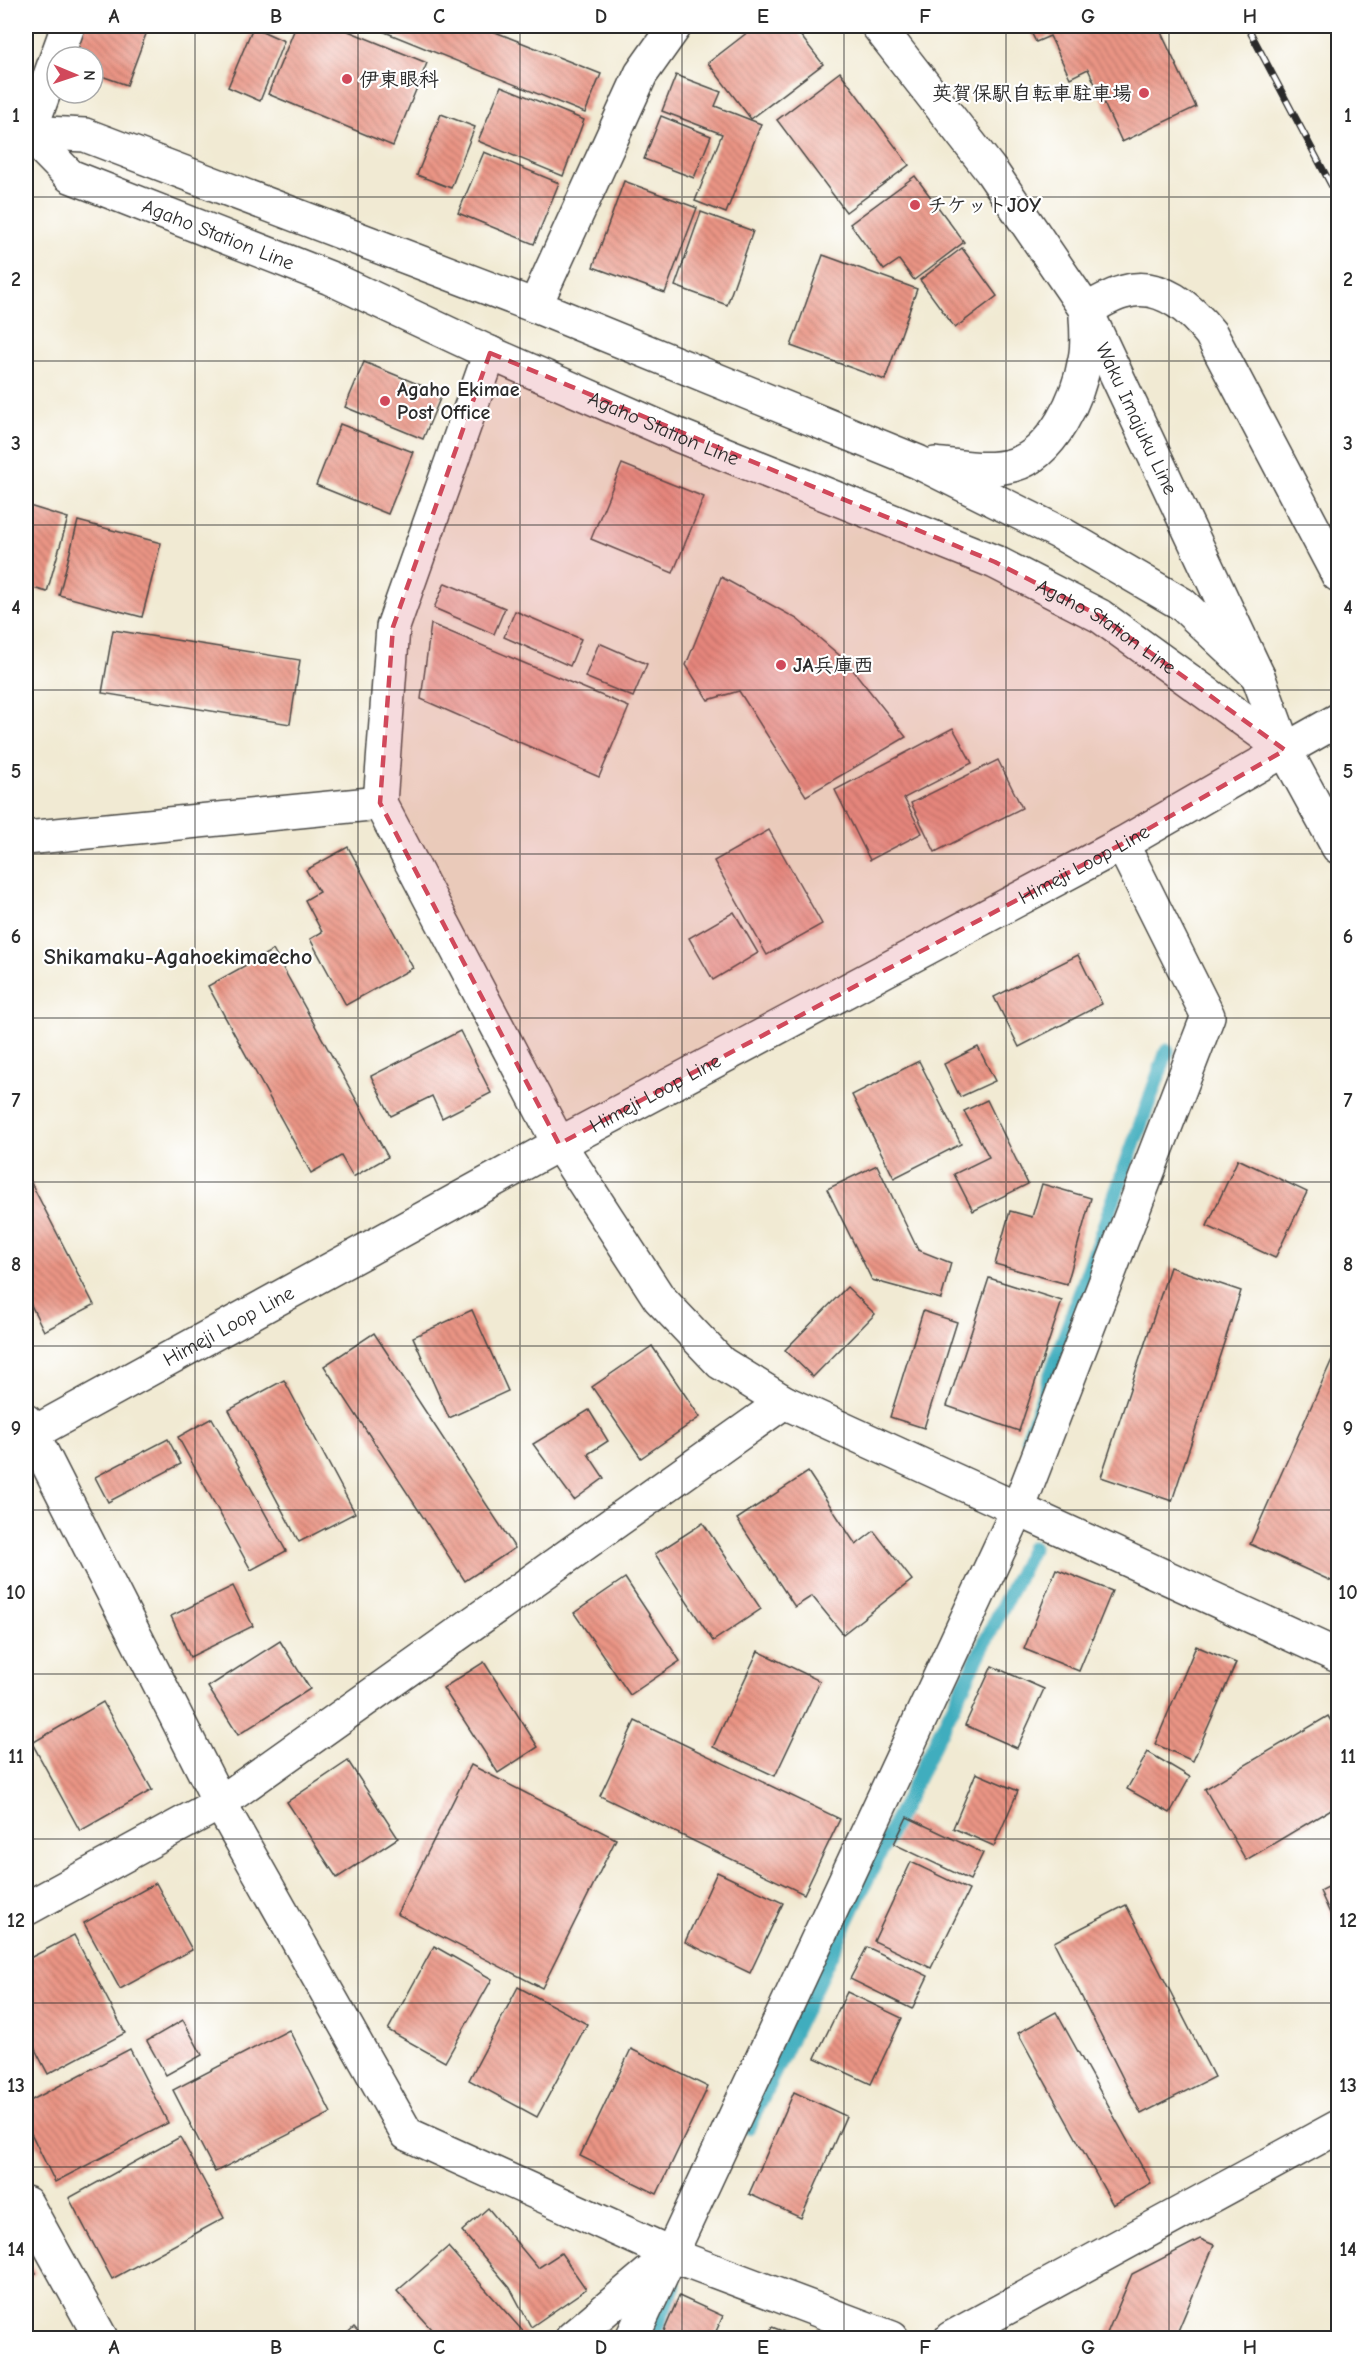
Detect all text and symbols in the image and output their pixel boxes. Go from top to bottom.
text: A [108,5,120,28]
text: B [270,5,282,28]
text: C [433,5,445,28]
text: D [595,5,607,28]
text: E [757,5,769,28]
text: F [919,5,931,28]
text: G [1081,5,1095,28]
text: H [1243,5,1257,28]
north arrow [45,45,105,105]
place label: 伊東眼科 [359,68,439,91]
text: N [80,70,98,81]
marker: 伊東眼科 [340,72,354,86]
place label: 英賀保駅自転車駐車場 [932,82,1132,105]
marker: 英賀保駅自転車駐車場 [1137,86,1151,100]
text: 1 [12,104,20,127]
text: 1 [1344,104,1352,127]
street label: Agaho Station Line [139,194,297,275]
place label: チケットJOY [927,194,1041,217]
marker: チケットJOY [908,198,922,212]
text: 2 [11,268,21,291]
text: 2 [1343,268,1353,291]
street label: Waku Imajuku Line [1091,339,1182,498]
place label: Agaho Ekimae Post Office [397,378,520,424]
street label: Agaho Station Line [585,386,742,470]
marker: Agaho Ekimae Post Office [378,394,392,408]
text: 3 [11,432,21,455]
text: 3 [1343,432,1353,455]
street label: Agaho Station Line [1032,574,1180,679]
text: 4 [11,596,21,619]
text: 4 [1343,596,1353,619]
place label: JA兵庫西 [793,654,873,677]
marker: JA兵庫西 [774,658,788,672]
text: 5 [11,760,21,783]
text: 5 [1343,760,1353,783]
street label: Himeji Loop Line [1015,820,1154,909]
text: 6 [11,925,21,948]
text: 6 [1343,925,1353,948]
district label: Shikamaku-Agahoekimaecho [44,944,312,970]
street label: Himeji Loop Line [586,1049,725,1138]
text: 7 [12,1089,21,1112]
text: 7 [1344,1089,1353,1112]
text: 8 [11,1253,21,1276]
text: 8 [1343,1253,1353,1276]
street label: Himeji Loop Line [159,1281,298,1371]
text: 9 [11,1417,21,1440]
text: 9 [1343,1417,1353,1440]
text: 10 [6,1581,26,1604]
text: 10 [1338,1581,1358,1604]
text: 11 [8,1745,24,1768]
text: 11 [1340,1745,1356,1768]
text: 12 [7,1909,25,1932]
text: 12 [1339,1909,1357,1932]
text: 13 [7,2074,25,2097]
text: 13 [1339,2074,1357,2097]
text: 14 [7,2238,25,2261]
text: 14 [1339,2238,1357,2261]
text: A [108,2336,120,2359]
text: B [270,2336,282,2359]
text: C [433,2336,445,2359]
text: D [595,2336,607,2359]
text: E [757,2336,769,2359]
text: F [919,2336,931,2359]
text: G [1081,2336,1095,2359]
text: H [1243,2336,1257,2359]

